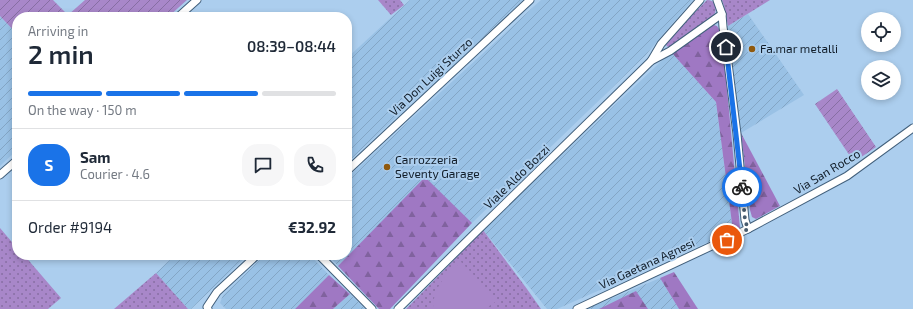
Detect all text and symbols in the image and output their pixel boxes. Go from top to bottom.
map controls [861,12,901,100]
button: locate [861,12,901,52]
text: Arriving in [28,23,88,39]
pin [709,30,743,64]
street label: Via Don Luigi Sturzo [386,34,475,118]
icon: home [715,36,737,58]
text: 08:39–08:44 [247,37,336,55]
text: 2 min [28,38,94,69]
place label: Fa.mar metalli [760,41,838,55]
marker: Fa.mar metalli [747,44,757,54]
button: layers [861,60,901,100]
text: On the way · 150 m [28,102,137,118]
street label: Viale Aldo Bozzi [480,141,552,211]
button: chat [242,144,284,186]
button: phone [294,144,336,186]
street label: Via San Rocco [791,146,862,196]
text: Sam [80,148,111,166]
place label: Carrozzeria Seventy Garage [395,152,480,180]
text: S [45,156,53,174]
marker: Carrozzeria Seventy Garage [382,162,392,172]
text: Courier · 4.6 [80,166,150,182]
courier [722,167,762,207]
icon: bike [731,176,753,198]
text: Order #9194 [28,218,112,236]
text: €32.92 [288,218,336,236]
pin [710,223,744,257]
icon: bag [716,229,738,251]
street label: Via Gaetana Agnesi [597,235,697,291]

